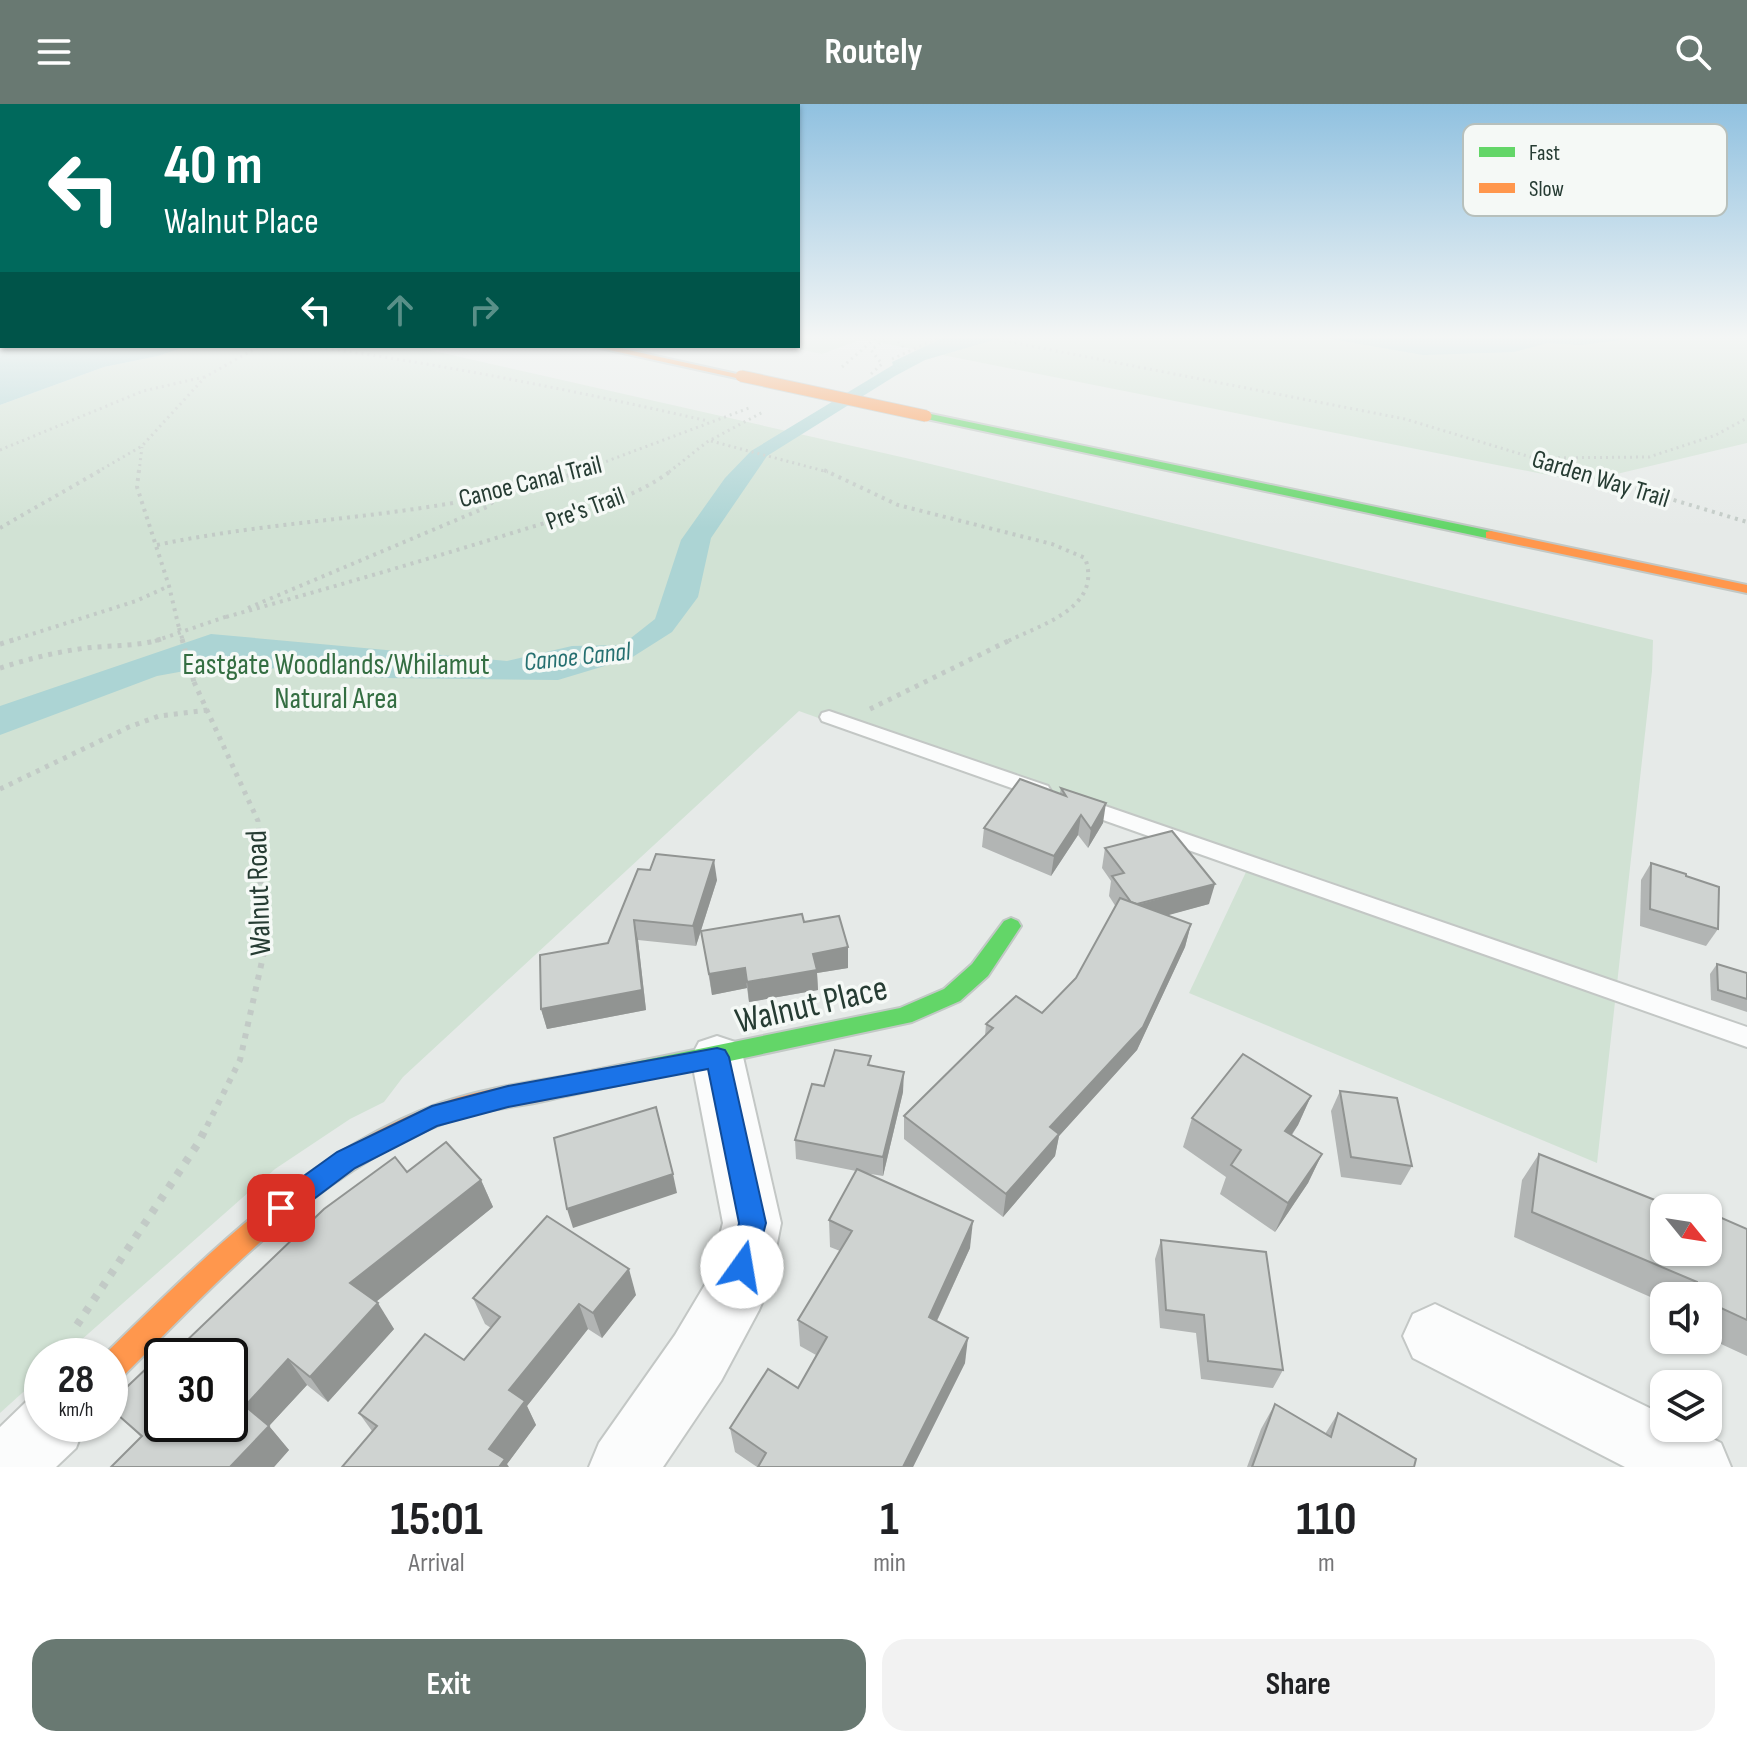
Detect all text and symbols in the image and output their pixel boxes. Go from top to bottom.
icon: menu [32,30,76,74]
icon: search [1671,30,1715,74]
text: Routely [824,31,923,74]
legend [1463,124,1727,216]
text: 40 m [164,133,263,200]
icon: left [32,136,136,240]
text: Fast [1529,140,1560,167]
text: Slow [1529,176,1564,203]
text: Walnut Place [164,201,319,244]
icon: left [294,288,338,332]
icon: ahead [378,288,422,332]
icon: right [462,288,506,332]
street label: Garden Way Trail [1528,444,1673,515]
street label: Canoe Canal Trail [456,450,605,515]
street label: Pre's Trail [542,481,629,538]
water label: Canoe Canal [522,636,633,679]
park label: Eastgate Woodlands/Whilamut Natural Area [182,647,490,717]
street label: Walnut Road [239,830,279,956]
street label: Walnut Place [731,967,892,1044]
pin [247,1174,315,1242]
icon: arrive [259,1186,303,1230]
north arrow [1650,1194,1722,1266]
map controls [1650,1194,1722,1442]
position arrow [700,1225,784,1309]
button: sound [1650,1282,1722,1354]
speed limit sign: 30 [144,1338,248,1442]
text: 28 [58,1356,94,1404]
button: layers [1650,1370,1722,1442]
text: km/h [59,1398,93,1422]
text: 15:01 [390,1491,483,1548]
text: 1 [880,1491,899,1548]
text: 110 [1296,1491,1357,1548]
text: Arrival [409,1548,465,1579]
text: min [873,1548,906,1579]
text: m [1318,1548,1335,1579]
button: Exit [32,1639,866,1731]
button: Share [882,1639,1715,1731]

